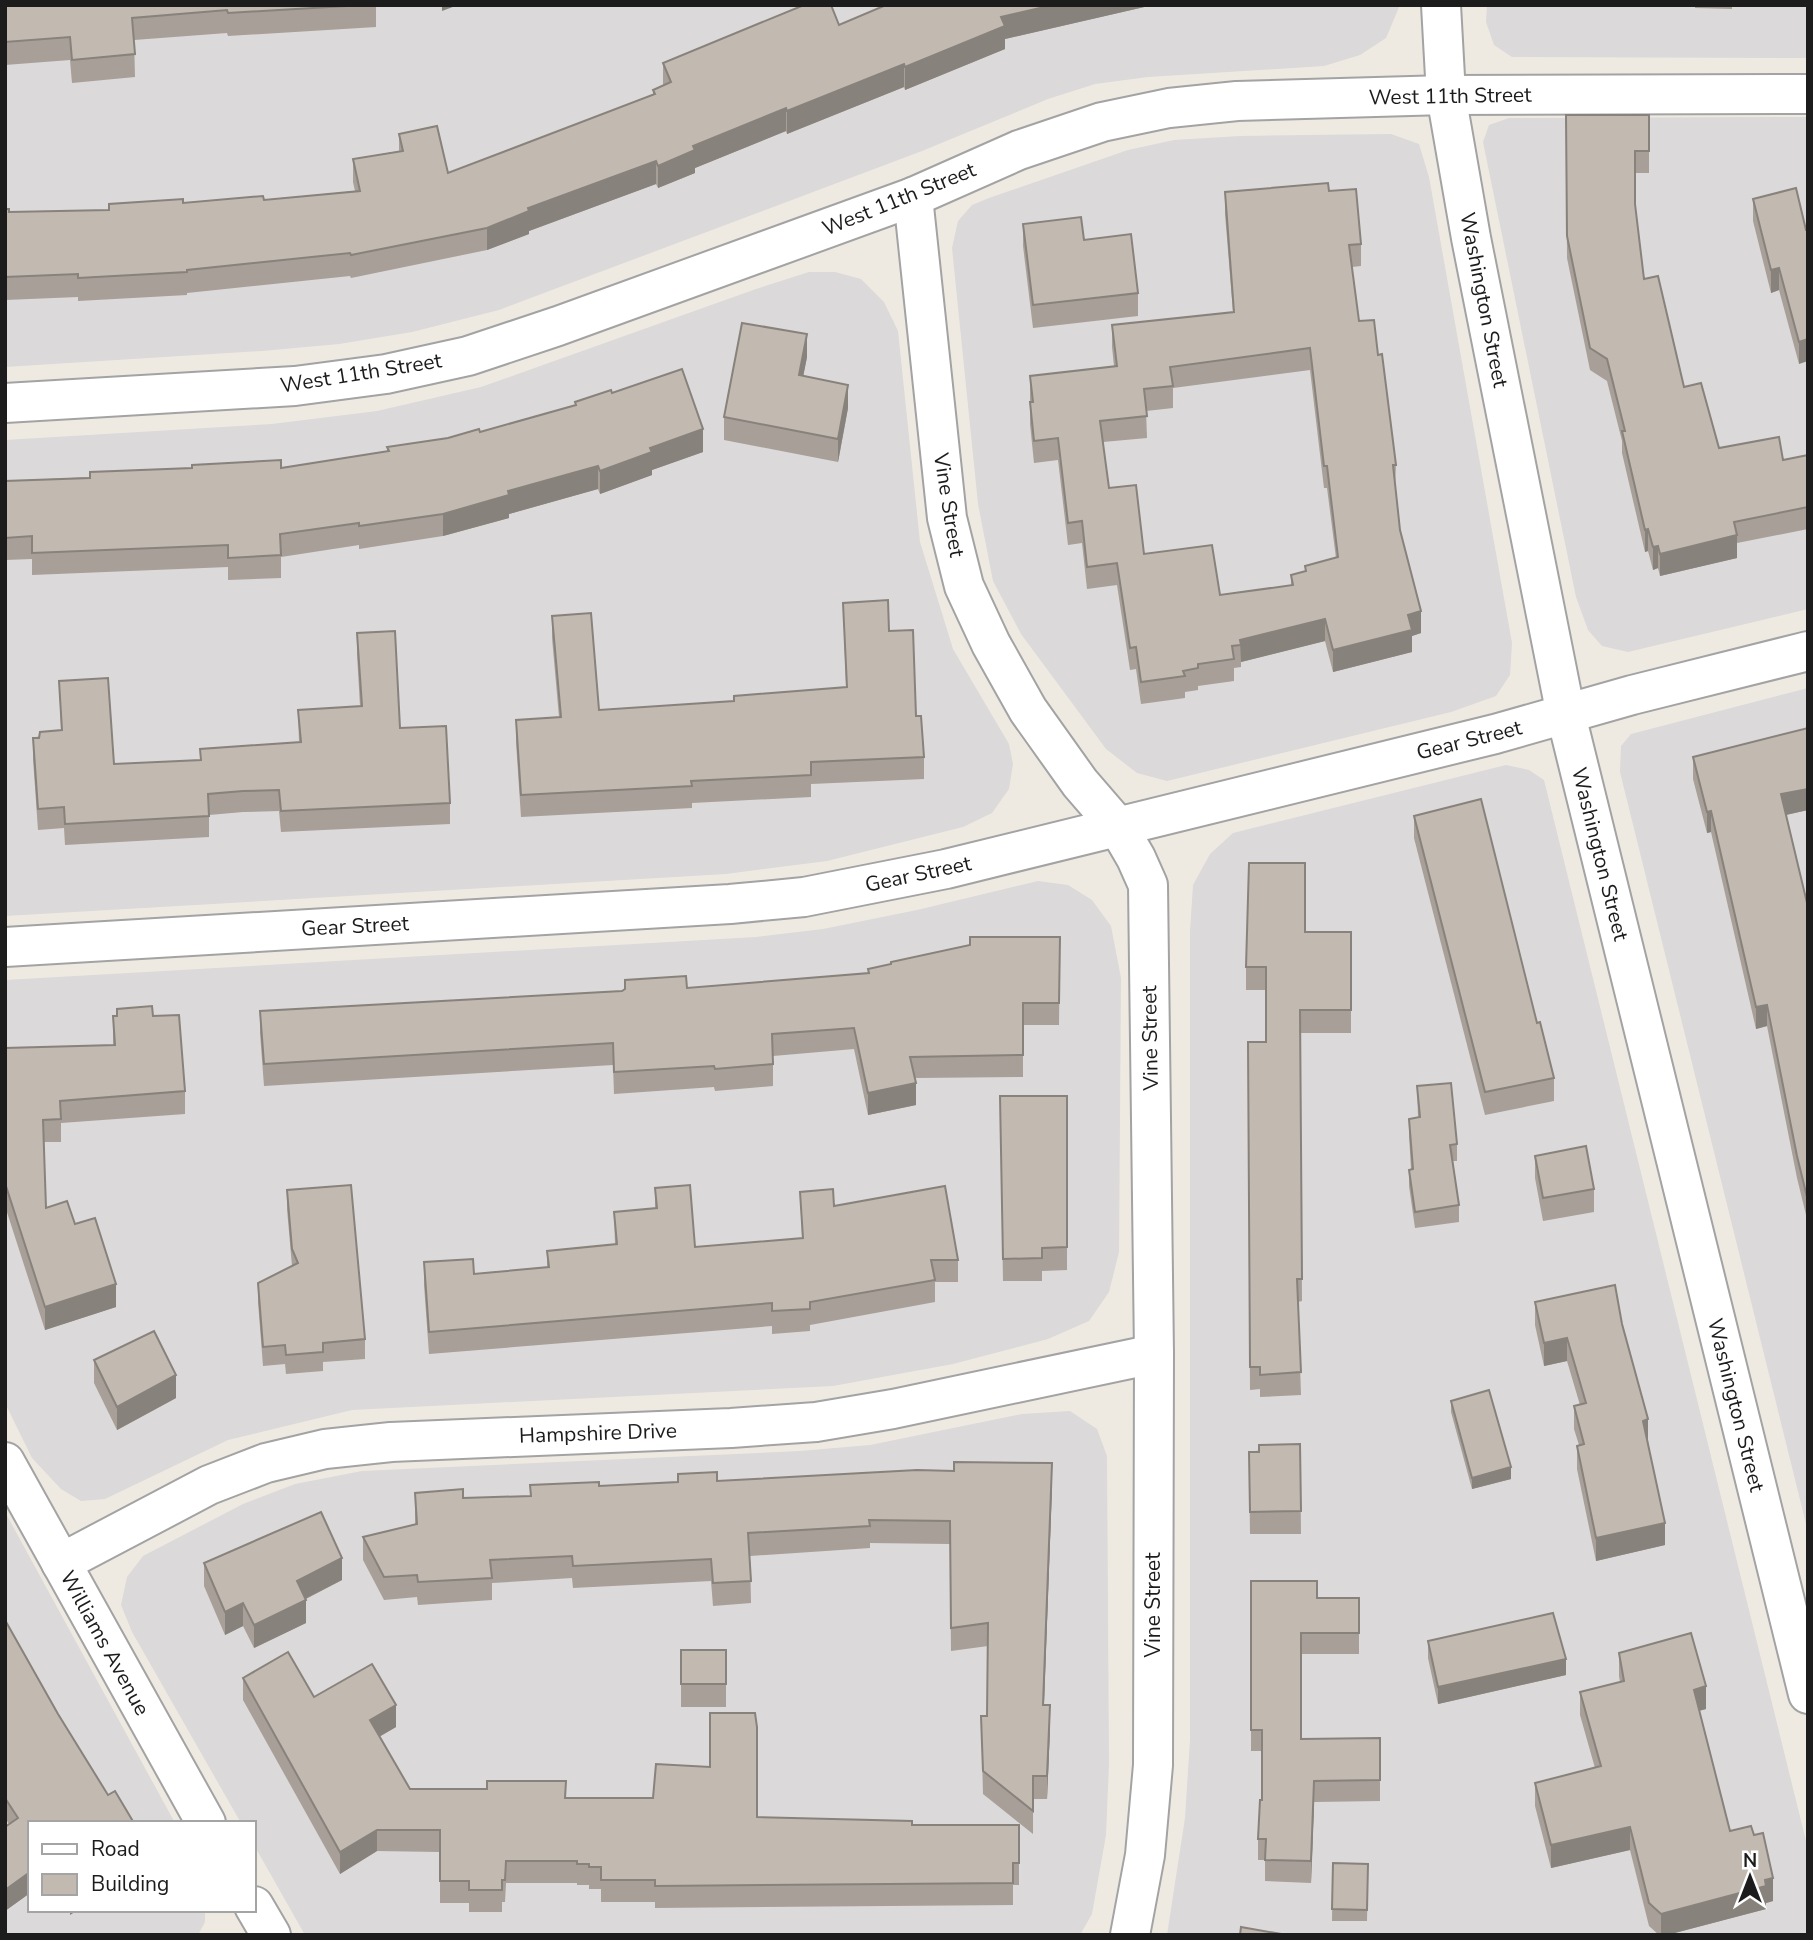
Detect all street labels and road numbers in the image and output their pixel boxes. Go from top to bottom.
street label: West 11th Street [1368,81,1532,111]
street label: West 11th Street [818,155,980,243]
street label: Washington Street [1453,210,1515,391]
street label: West 11th Street [278,346,444,400]
street label: Vine Street [927,450,971,560]
street label: Gear Street [1413,713,1525,767]
street label: Washington Street [1565,764,1635,944]
street label: Gear Street [862,849,974,899]
street label: Gear Street [300,909,410,943]
street label: Vine Street [1135,985,1165,1092]
street label: Washington Street [1701,1315,1771,1495]
street label: Hampshire Drive [519,1416,677,1450]
street label: Vine Street [1139,1552,1167,1659]
street label: Williams Avenue [54,1566,156,1720]

